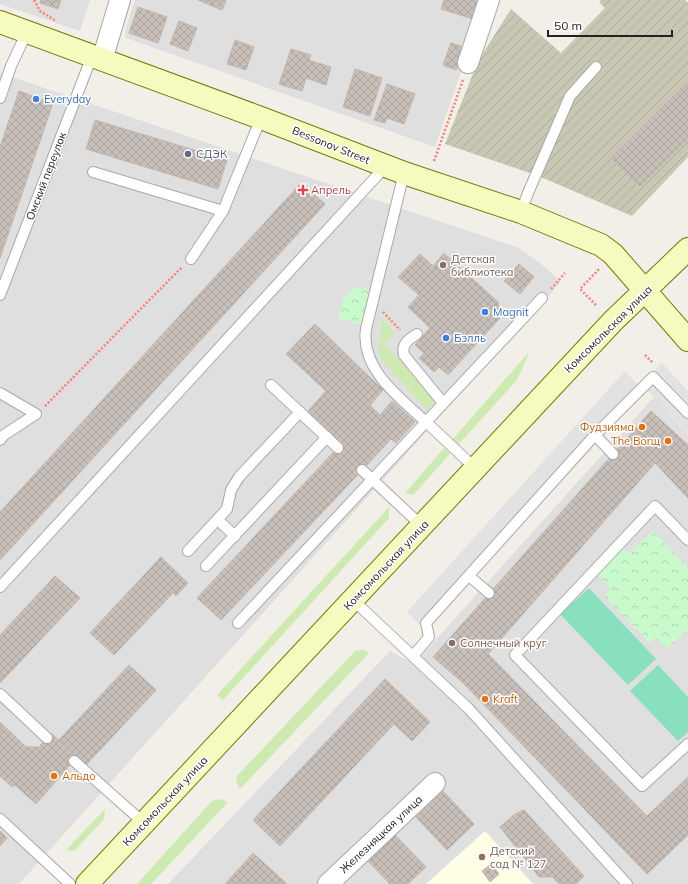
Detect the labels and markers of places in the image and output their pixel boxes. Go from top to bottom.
place label: Everyday [44,92,91,106]
marker: Everyday [31,94,41,104]
place label: СДЭК [196,147,228,161]
marker: СДЭК [183,149,193,159]
place label: Апрель [311,183,351,197]
marker: Апрель [298,185,308,195]
place label: Детская библиотека [451,252,513,279]
marker: Детская библиотека [438,260,448,270]
place label: Magnit [493,305,529,319]
marker: Magnit [480,307,490,317]
place label: Бэлль [454,331,486,345]
marker: Бэлль [441,333,451,343]
place label: Фудзияма [580,420,634,434]
marker: Фудзияма [637,422,647,432]
place label: The Borщ [611,434,660,448]
marker: The Borщ [663,436,673,446]
place label: Солнечный круг [460,636,547,650]
marker: Солнечный круг [447,638,457,648]
place label: Kraft [493,692,518,706]
marker: Kraft [480,694,490,704]
place label: Альдо [62,769,96,783]
marker: Альдо [49,771,59,781]
place label: Детский сад № 127 [490,844,546,871]
marker: Детский сад № 127 [477,852,487,862]

